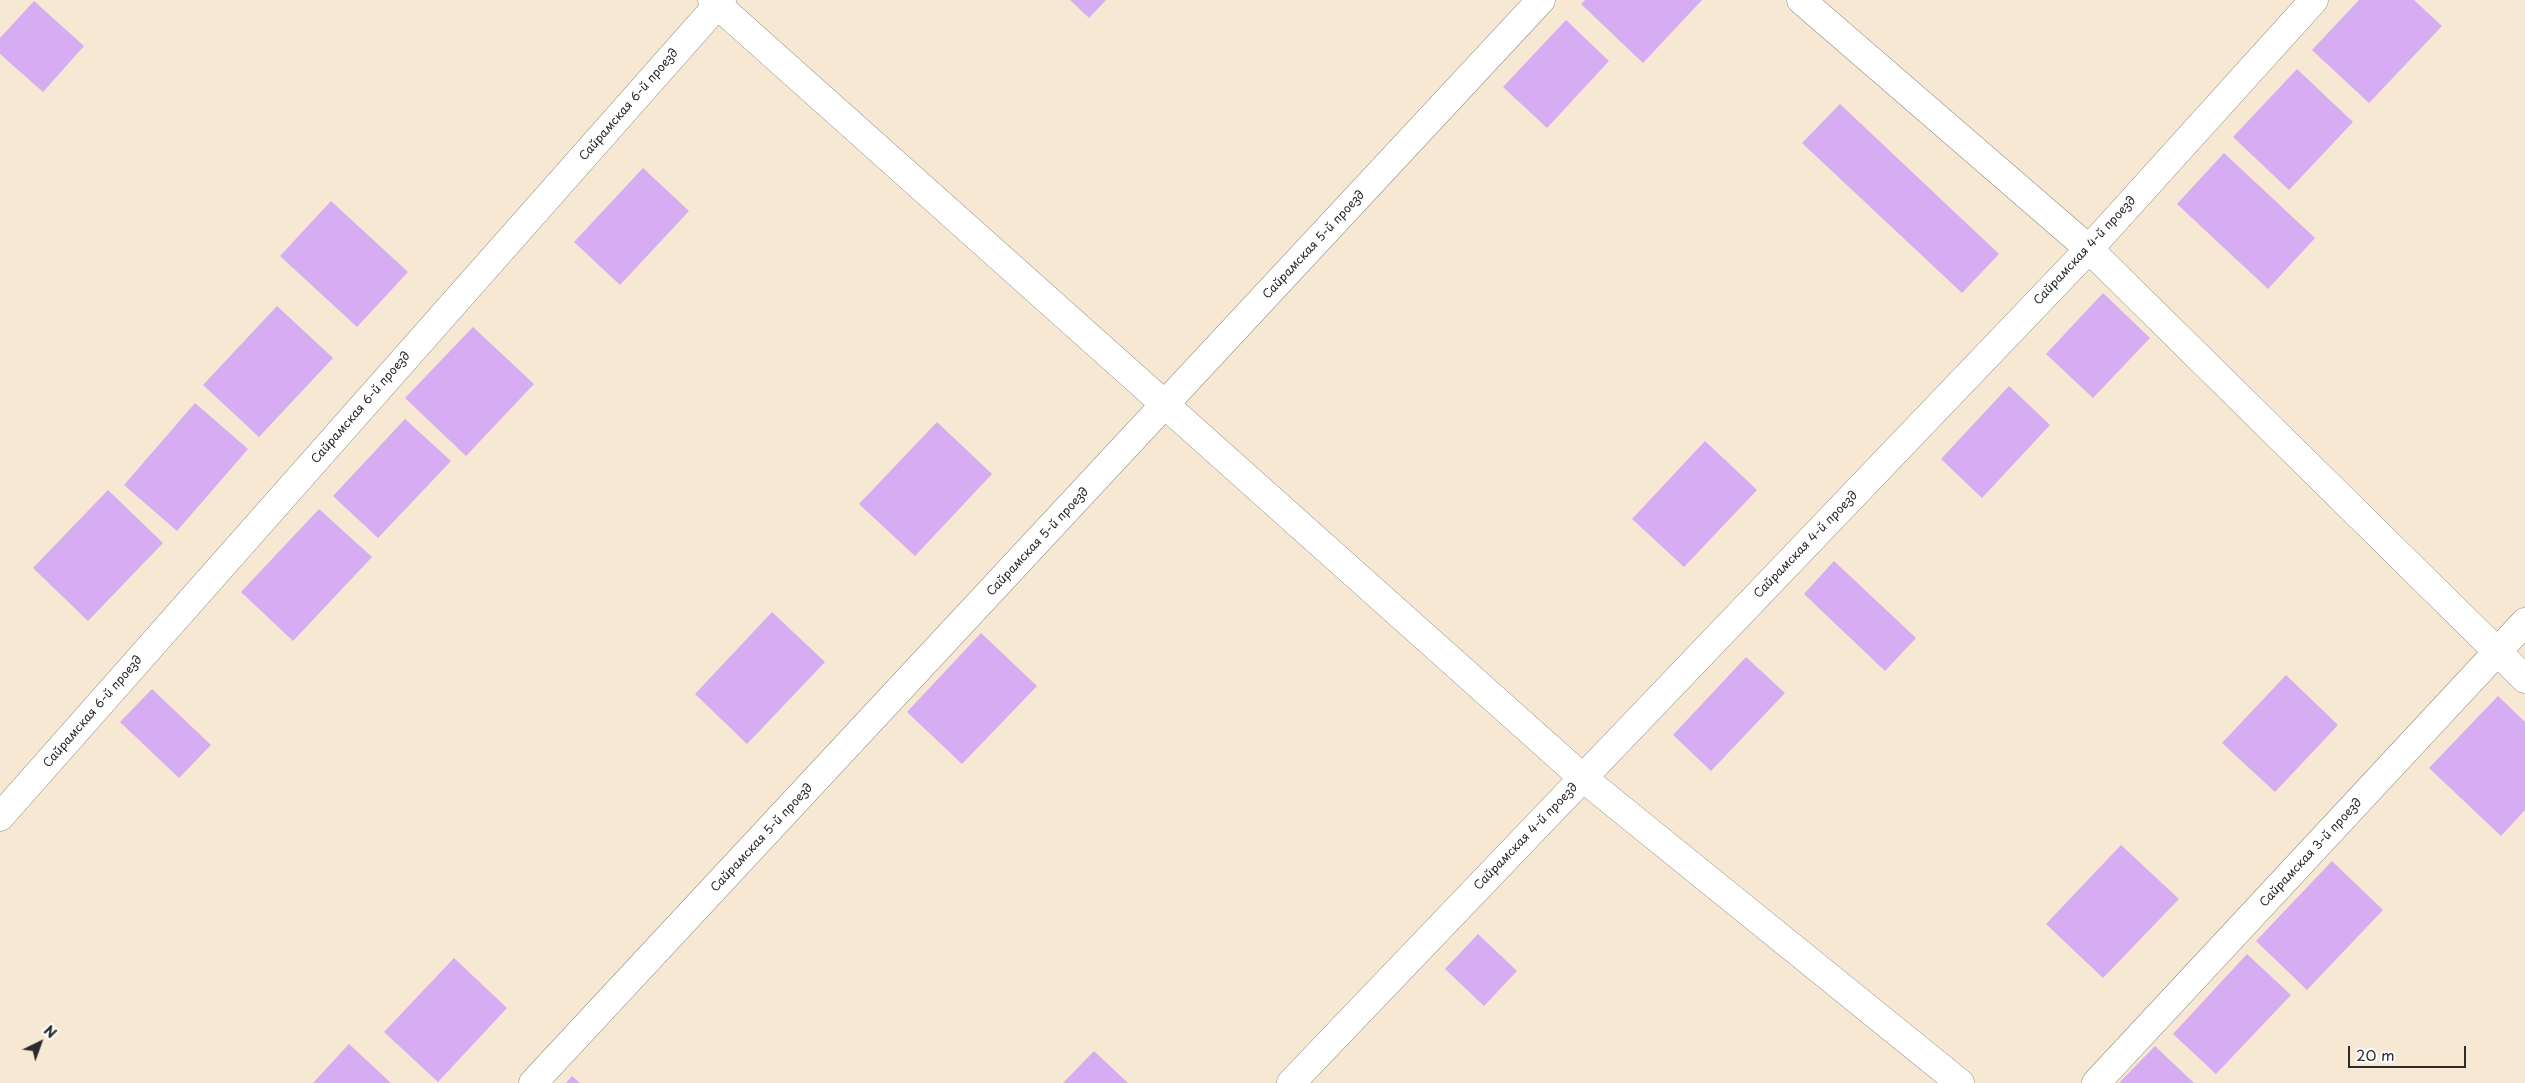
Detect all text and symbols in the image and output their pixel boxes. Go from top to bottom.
street label: Сайрамская 6-й проезд [576,46,682,164]
street label: Сайрамская 5-й проезд [1260,188,1368,302]
street label: Сайрамская 4-й проезд [2031,194,2139,308]
street label: Сайрамская 6-й проезд [308,349,414,467]
street label: Сайрамская 5-й проезд [984,485,1092,599]
street label: Сайрамская 4-й проезд [1751,489,1861,601]
street label: Сайрамская 6-й проезд [40,653,146,771]
street label: Сайрамская 5-й проезд [708,781,816,895]
street label: Сайрамская 4-й проезд [1471,781,1581,893]
street label: Сайрамская 3-й проезд [2257,796,2365,910]
north arrow [15,1018,65,1068]
text: N [39,1020,62,1043]
scale bar [2350,1036,2468,1068]
text: 20 m [2356,1043,2395,1066]

